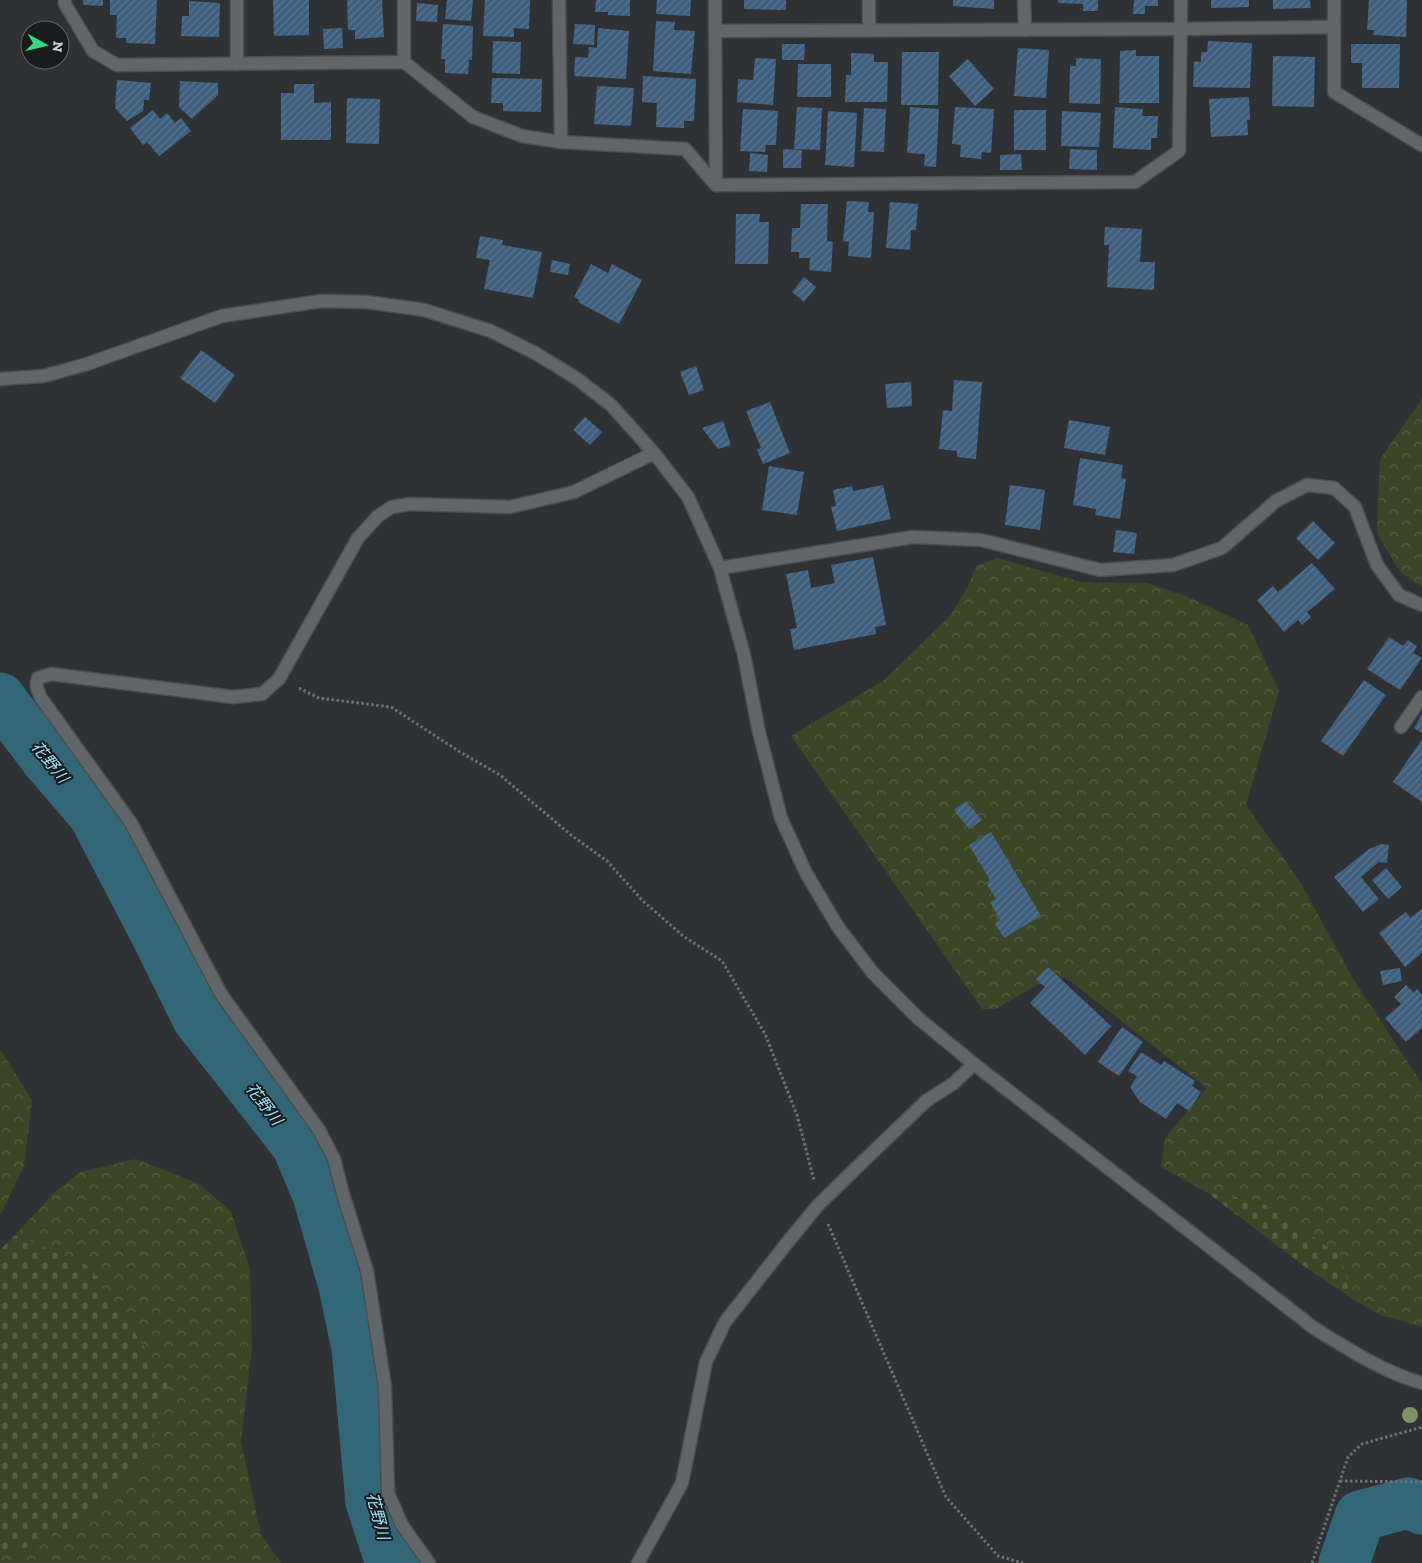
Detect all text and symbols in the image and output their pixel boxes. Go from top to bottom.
north arrow [20,20,70,70]
text: N [48,40,67,54]
water label: 花野川 [28,737,74,788]
water label: 花野川 [242,1079,287,1130]
water label: 花野川 [363,1490,394,1544]

